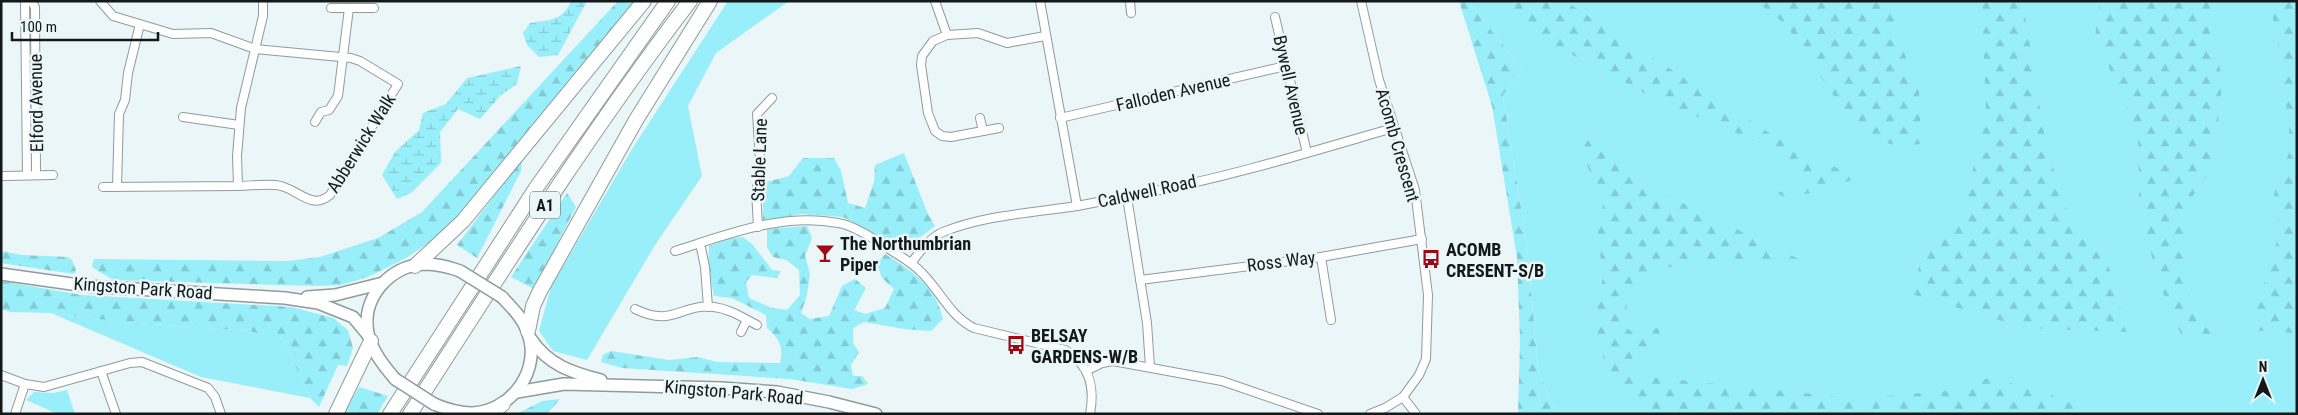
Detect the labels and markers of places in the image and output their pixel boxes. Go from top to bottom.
place label: The Northumbrian Piper [840,233,971,275]
place label: ACOMB CRESENT-S/B [1446,239,1544,281]
bar icon: The Northumbrian Piper [814,242,836,264]
bus stop icon: ACOMB CRESENT-S/B [1420,248,1442,270]
place label: BELSAY GARDENS-W/B [1031,325,1138,367]
bus stop icon: BELSAY GARDENS-W/B [1005,334,1027,356]

